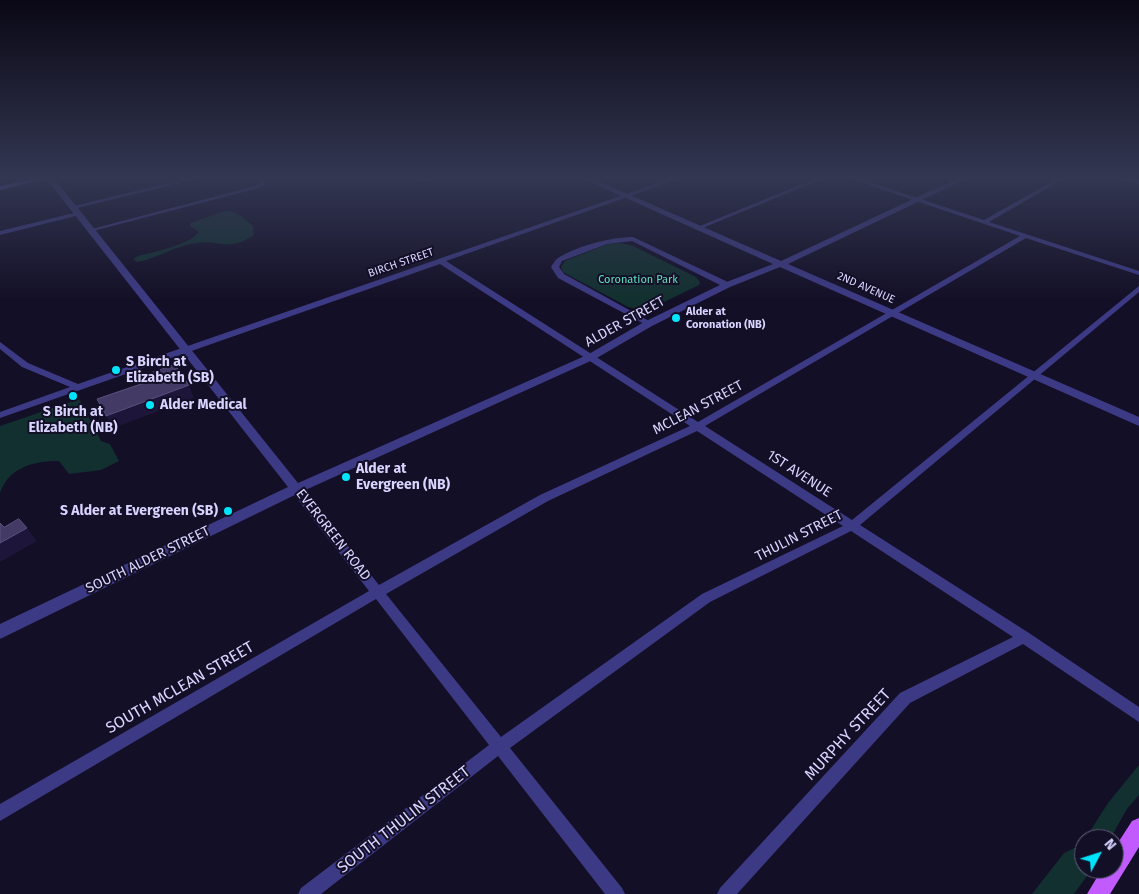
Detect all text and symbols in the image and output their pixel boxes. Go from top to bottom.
street label: BIRCH STREET [366,246,436,280]
street label: 2ND AVENUE [835,269,897,307]
park label: Coronation Park [598,273,678,287]
street label: ALDER STREET [582,293,668,351]
place label: Alder at Coronation (NB) [686,305,765,331]
marker: Alder at Coronation (NB) [670,312,682,324]
place label: S Birch at Elizabeth (SB) [126,354,214,387]
marker: S Birch at Elizabeth (SB) [110,364,122,376]
street label: MCLEAN STREET [650,377,746,439]
marker: S Birch at Elizabeth (NB) [67,390,79,402]
place label: Alder Medical [160,397,247,413]
marker: Alder Medical [144,399,156,411]
place label: S Birch at Elizabeth (NB) [28,404,118,437]
street label: 1ST AVENUE [763,447,835,501]
place label: Alder at Evergreen (NB) [356,461,450,494]
marker: Alder at Evergreen (NB) [340,471,352,483]
street label: EVERGREEN ROAD [292,486,374,584]
place label: S Alder at Evergreen (SB) [60,503,218,519]
marker: S Alder at Evergreen (SB) [222,505,234,517]
street label: THULIN STREET [753,507,845,565]
street label: SOUTH ALDER STREET [83,523,213,597]
street label: SOUTH MCLEAN STREET [103,638,257,738]
street label: MURPHY STREET [801,685,895,785]
street label: SOUTH THULIN STREET [334,762,474,878]
north arrow [1074,829,1124,879]
text: N [1101,836,1120,854]

